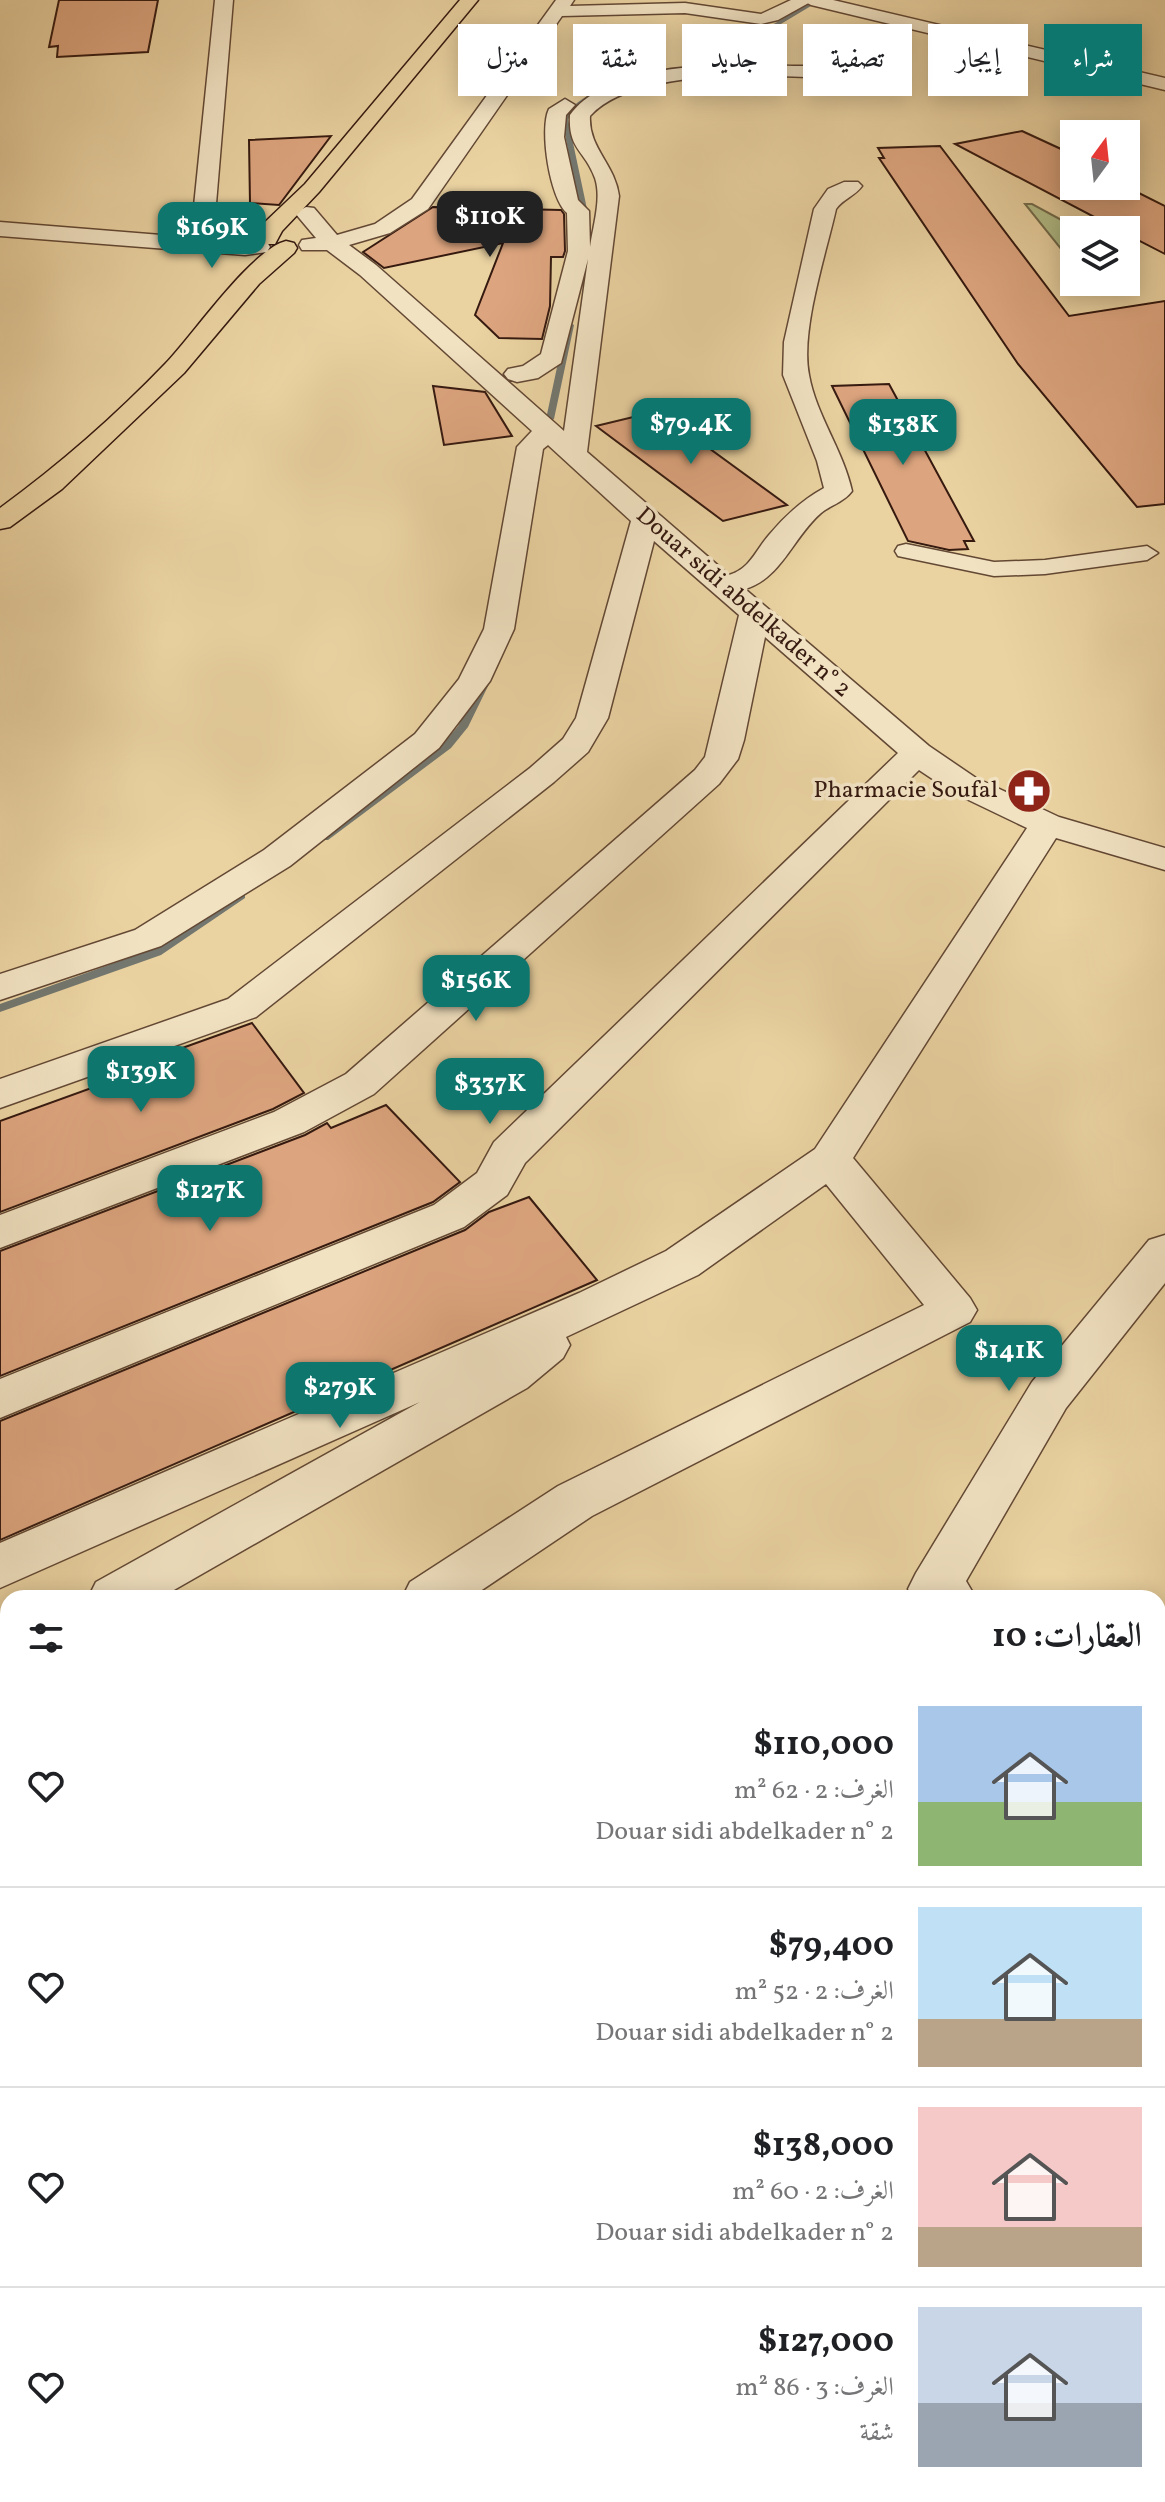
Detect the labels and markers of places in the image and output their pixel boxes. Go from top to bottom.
pin: $110K [434,191,546,259]
pin: $169K [156,202,268,270]
pin: $79.4K [626,398,756,466]
pin: $138K [847,399,959,467]
pharmacy icon: Pharmacie Soufal [1005,767,1053,815]
place label: Pharmacie Soufal [814,774,998,808]
pin: $156K [420,955,532,1023]
pin: $139K [85,1046,197,1114]
pin: $337K [434,1058,546,1126]
pin: $127K [154,1165,266,1233]
pin: $141K [953,1325,1065,1393]
pin: $279K [284,1362,396,1430]

